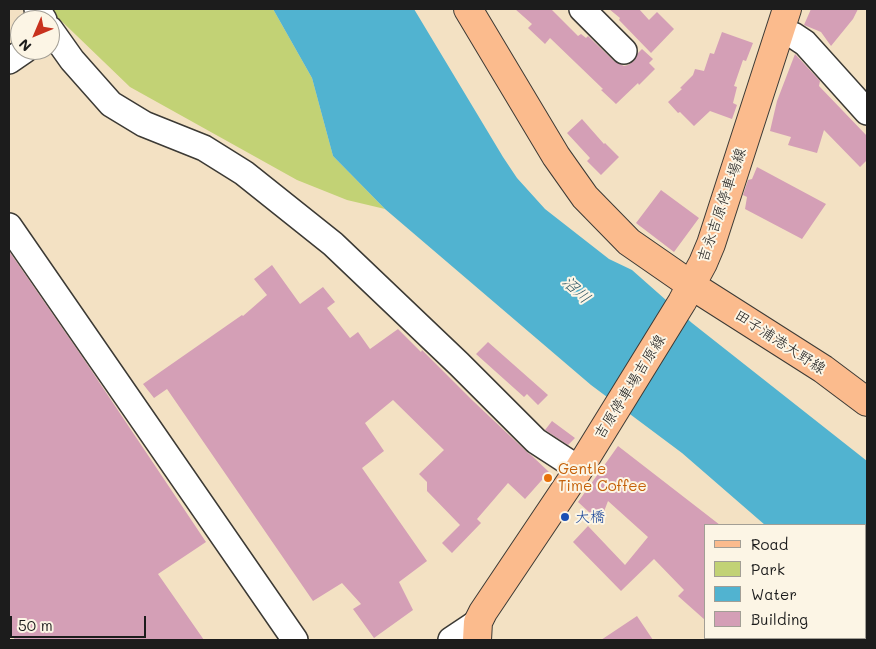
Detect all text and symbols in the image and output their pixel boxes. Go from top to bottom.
north arrow [10,10,60,60]
text: N [14,35,35,56]
street label: 吉永吉原停車場線 [694,145,750,265]
water label: 沼川 [558,272,594,308]
street label: 田子浦港大野線 [731,306,829,378]
street label: 吉原停車場吉原線 [591,331,669,443]
place label: Gentle Time Coffee [558,460,647,495]
marker: Gentle Time Coffee [542,472,554,484]
place label: 大橋 [575,508,605,526]
marker: 大橋 [559,511,571,523]
legend [704,524,866,639]
text: Road [751,534,788,554]
text: Park [751,559,785,579]
text: Water [751,584,797,604]
scale bar [12,606,149,638]
text: Building [751,609,808,629]
text: 50 m [18,615,53,635]

